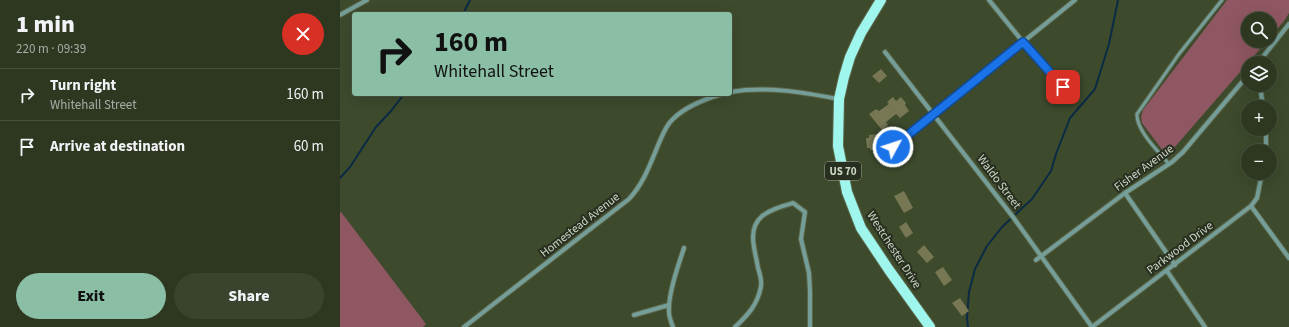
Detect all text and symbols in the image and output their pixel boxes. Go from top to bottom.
text: 1 min [16,7,75,42]
map controls [1241,12,1277,180]
button: search [1241,12,1277,48]
button: close [282,13,324,55]
text: 160 m [434,22,508,62]
icon: right [368,28,420,80]
text: 220 m · 09:39 [16,40,86,58]
button: layers [1241,56,1277,92]
text: Whitehall Street [434,59,554,84]
pin [1046,70,1080,104]
text: Turn right [50,75,116,96]
icon: arrive [1052,76,1074,98]
icon: right [16,84,38,106]
text: 160 m [286,84,324,105]
text: Whitehall Street [50,96,137,114]
button: + [1241,100,1277,136]
position arrow [872,126,914,168]
icon: arrive [16,136,38,158]
text: Arrive at destination [50,136,185,157]
text: 60 m [294,136,324,157]
street label: Fisher Avenue [1111,141,1177,195]
button: − [1241,144,1277,180]
street label: Waldo Street [973,151,1025,213]
road number: US 70 [825,162,861,180]
street label: Homestead Avenue [537,188,623,261]
street label: Westchester Drive [863,208,925,292]
street label: Parkwood Drive [1143,217,1217,279]
button: Exit [16,273,166,319]
button: Share [174,273,324,319]

